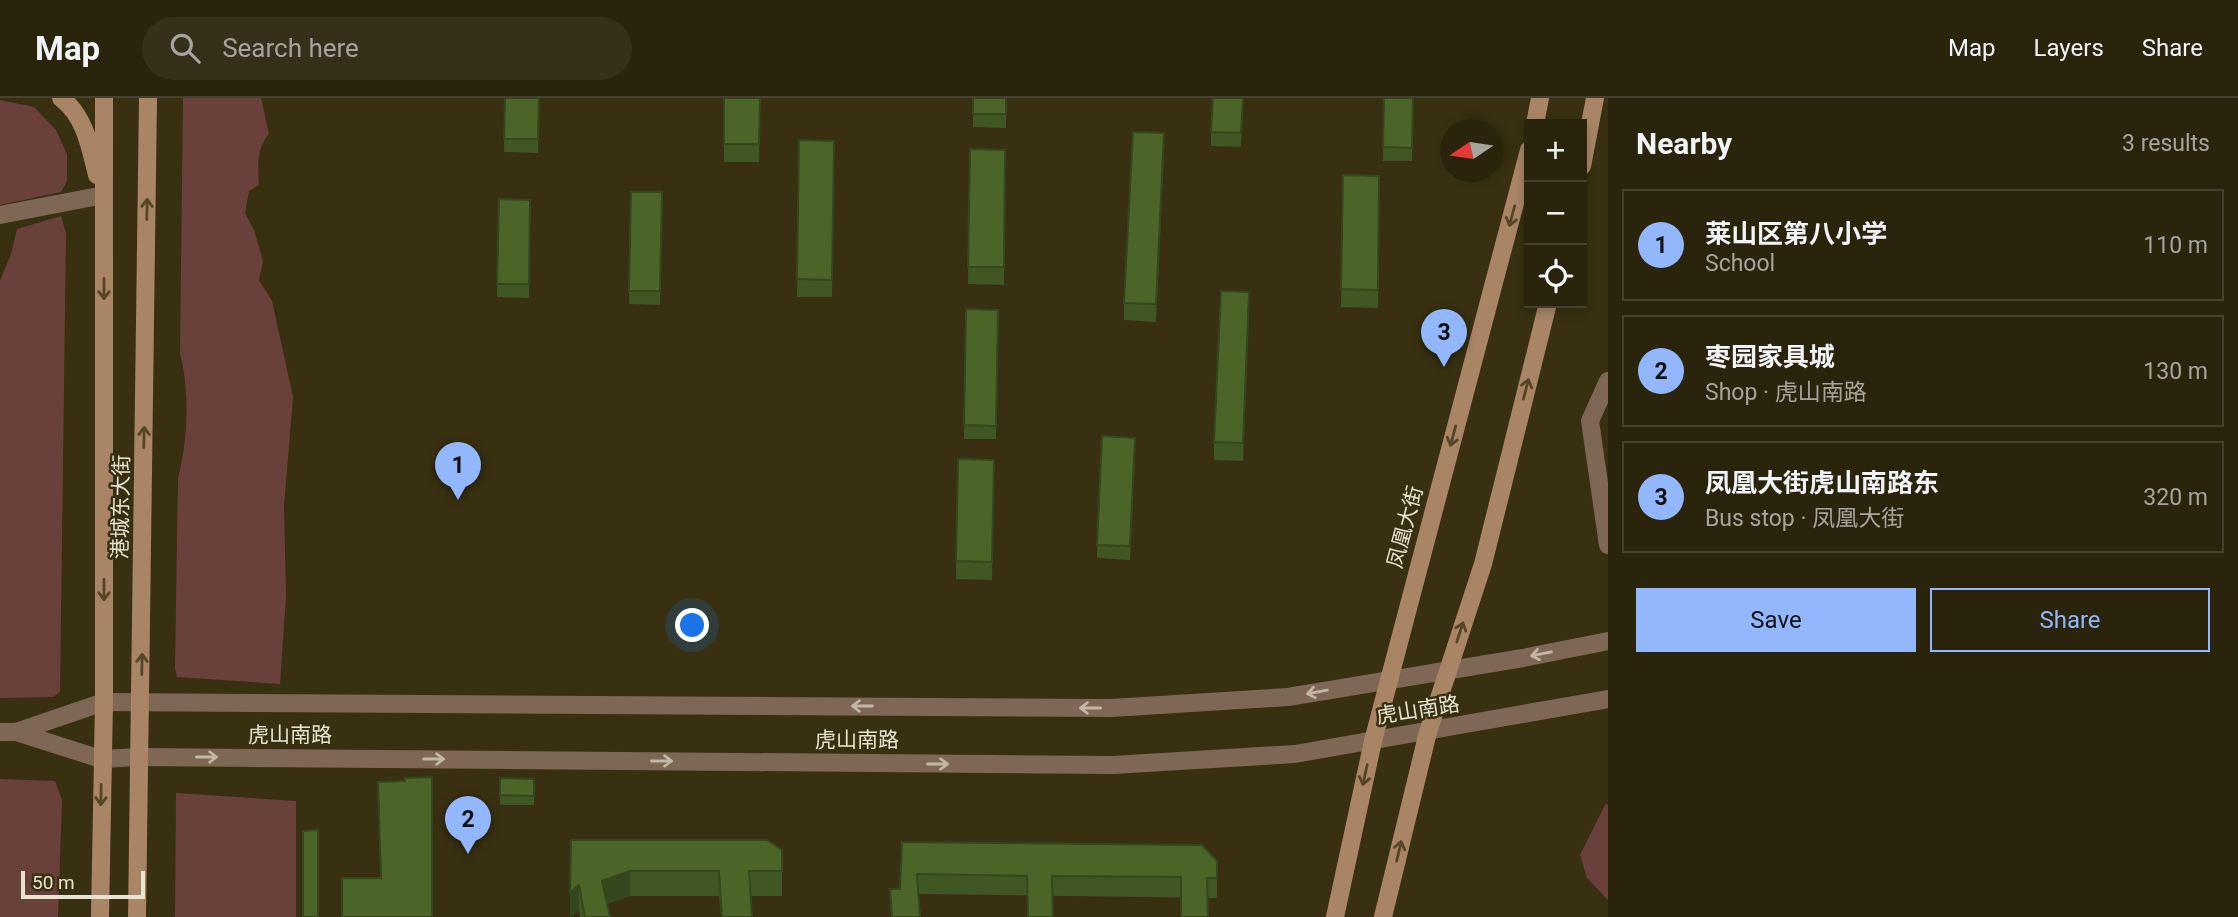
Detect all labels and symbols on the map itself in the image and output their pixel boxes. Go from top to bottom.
north arrow [1440,119,1503,182]
one-way arrow [140,198,153,221]
one-way arrow [1505,205,1518,227]
one-way arrow [97,277,111,300]
pin: 3 [1421,309,1467,367]
one-way arrow [1520,378,1533,401]
one-way arrow [1446,424,1459,447]
one-way arrow [137,425,151,448]
pin: 1 [435,442,481,500]
street label: 港城东大街 [108,454,134,560]
street label: 凤凰大街 [1383,483,1427,571]
one-way arrow [97,578,111,601]
your location [675,608,709,642]
one-way arrow [1455,621,1468,643]
one-way arrow [1530,648,1553,662]
one-way arrow [135,653,149,676]
one-way arrow [1306,686,1329,699]
street label: 虎山南路 [1375,692,1461,728]
one-way arrow [851,699,874,713]
one-way arrow [1079,701,1102,715]
street label: 虎山南路 [248,723,332,747]
street label: 虎山南路 [815,728,899,752]
one-way arrow [195,751,218,764]
one-way arrow [423,752,446,766]
one-way arrow [650,754,673,768]
one-way arrow [927,757,950,770]
one-way arrow [1358,763,1372,786]
one-way arrow [94,783,108,806]
pin: 2 [445,796,491,854]
one-way arrow [1393,840,1406,863]
scale bar [21,868,145,900]

